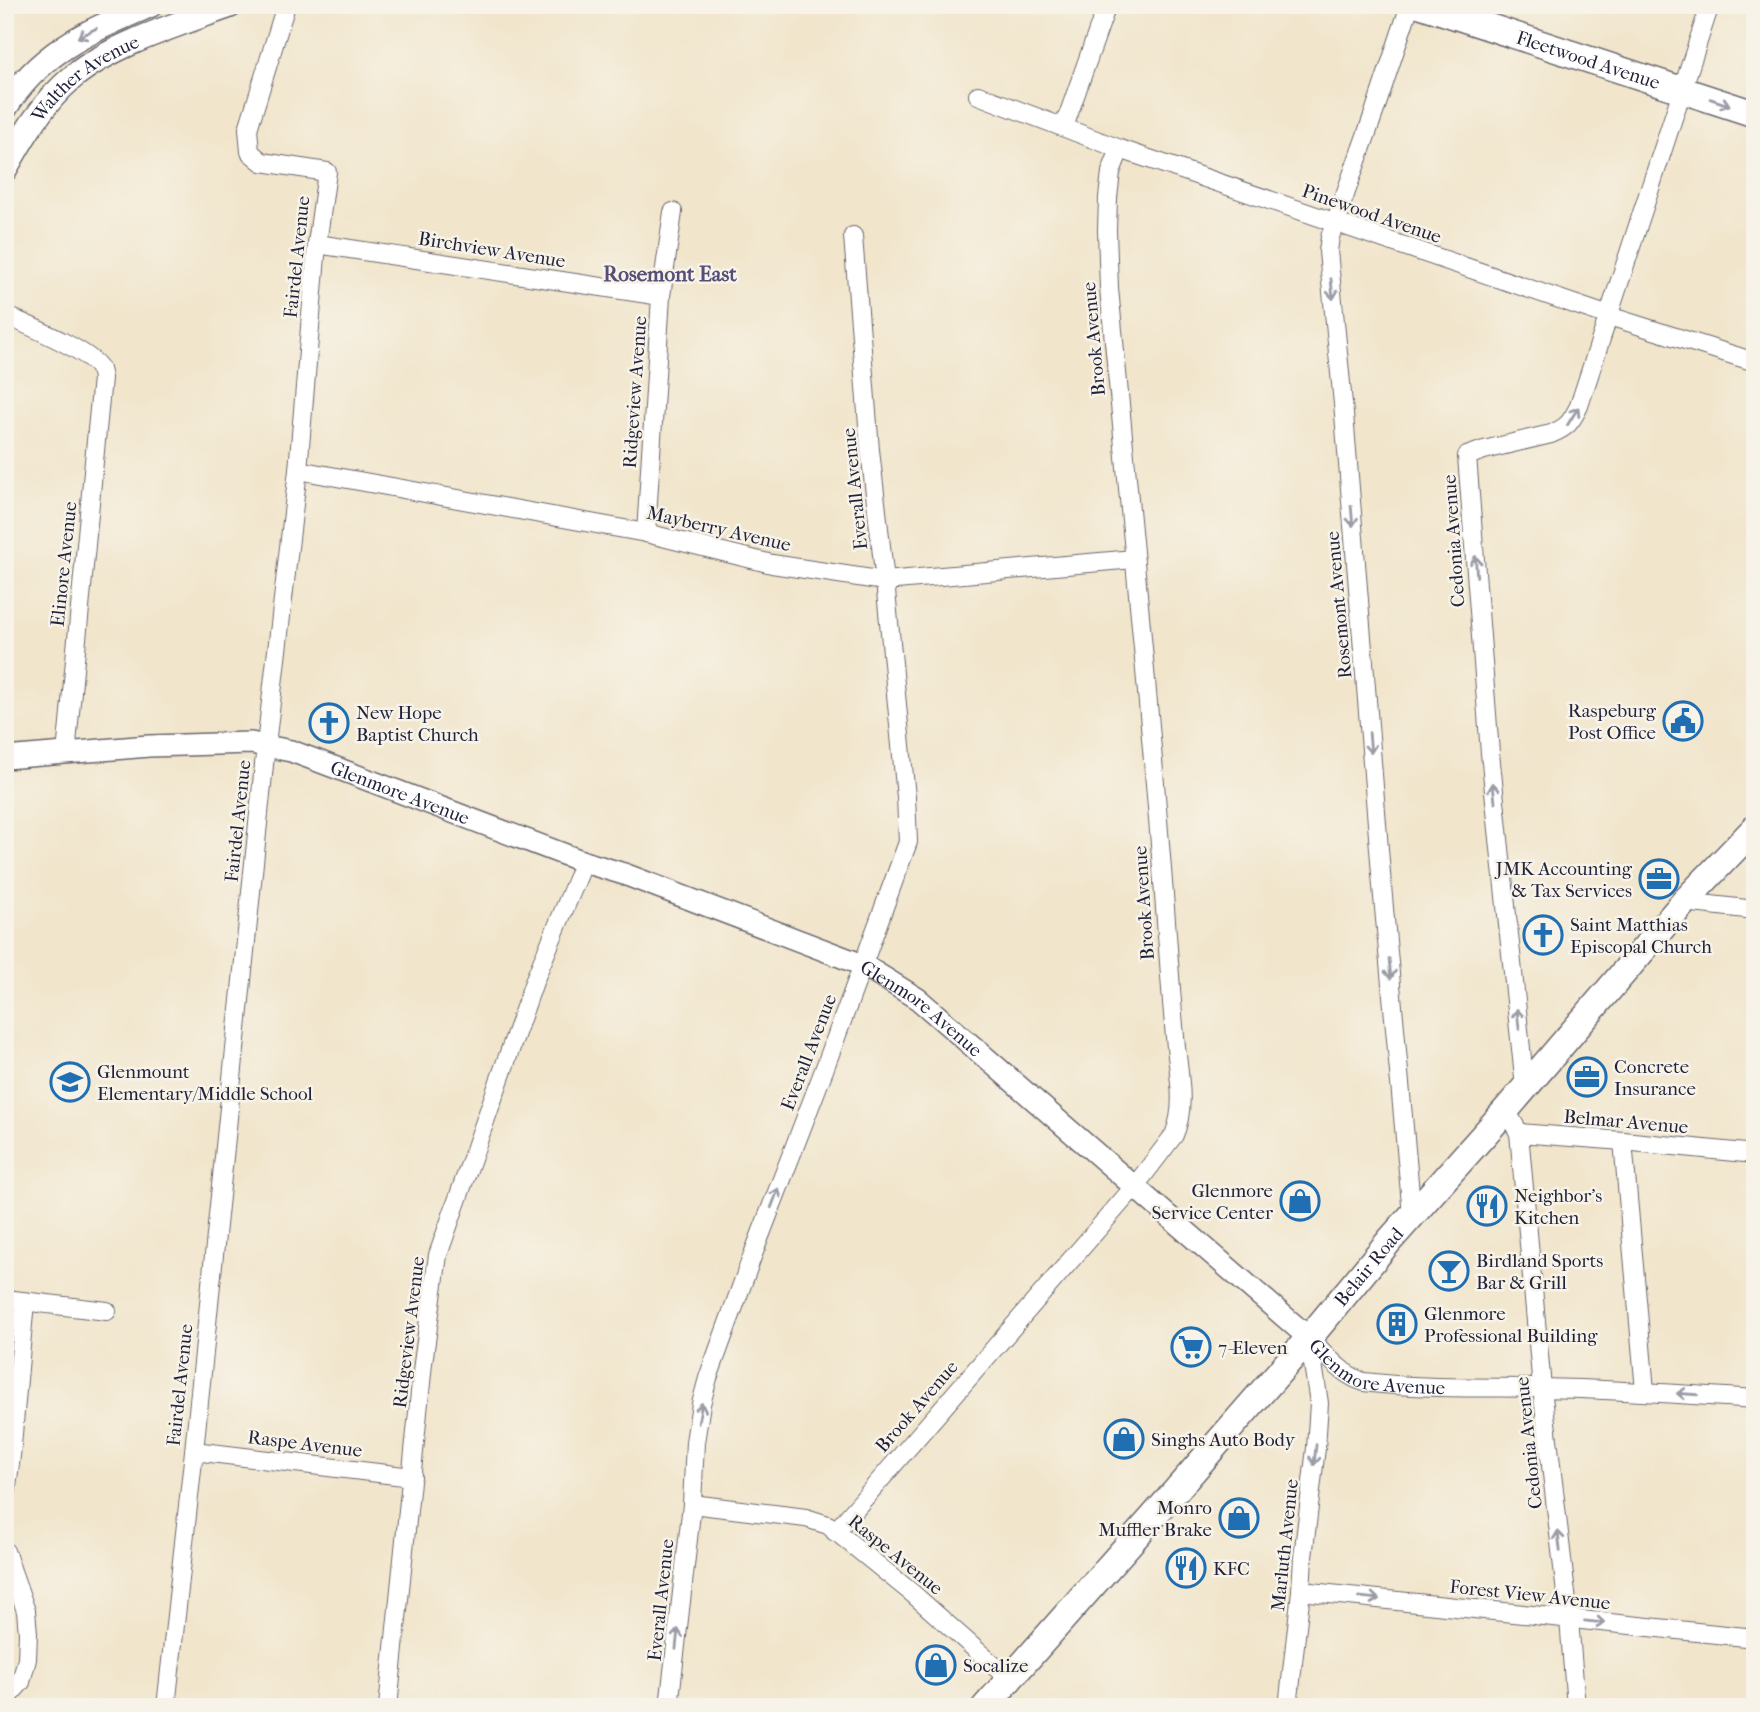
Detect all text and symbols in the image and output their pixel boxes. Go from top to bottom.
one-way arrow [78,27,98,41]
street label: Fleetwood Avenue [1513,27,1663,94]
street label: Walther Avenue [26,31,142,127]
one-way arrow [1708,97,1730,109]
street label: Pinewood Avenue [1299,180,1444,248]
street label: Fairdel Avenue [280,195,314,319]
street label: Birchview Avenue [417,228,567,272]
district label: Rosemont East [603,262,737,286]
one-way arrow [1326,277,1339,300]
street label: Brook Avenue [1078,281,1110,397]
street label: Ridgeview Avenue [619,315,651,469]
one-way arrow [1566,406,1580,426]
street label: Everall Avenue [838,427,872,551]
street label: Cedonia Avenue [1438,474,1470,608]
street label: Elinore Avenue [46,500,82,628]
street label: Mayberry Avenue [645,502,793,556]
one-way arrow [1346,504,1359,527]
street label: Rosemont Avenue [1322,530,1356,680]
one-way arrow [1469,555,1482,578]
place label: Raspeburg Post Office [1568,700,1657,744]
public building icon: Raspeburg Post Office [1662,700,1704,742]
church icon: New Hope Baptist Church [308,702,350,744]
place label: New Hope Baptist Church [356,702,479,746]
one-way arrow [1364,731,1377,753]
street label: Glenmore Avenue [327,757,472,830]
street label: Fairdel Avenue [221,759,255,883]
one-way arrow [1487,782,1500,805]
street label: Brook Avenue [1129,845,1159,961]
place label: JMK Accounting & Tax Services [1494,858,1633,902]
office icon: JMK Accounting & Tax Services [1638,858,1680,900]
church icon: Saint Matthias Episcopal Church [1522,914,1564,956]
place label: Saint Matthias Episcopal Church [1570,914,1712,958]
street label: Glenmore Avenue [856,956,986,1062]
one-way arrow [1383,958,1396,980]
street label: Everall Avenue [777,991,841,1114]
one-way arrow [1511,1008,1524,1031]
office icon: Concrete Insurance [1566,1056,1608,1098]
place label: Concrete Insurance [1614,1056,1696,1100]
school or university icon: Glenmount Elementary/Middle School [49,1061,91,1103]
place label: Glenmount Elementary/Middle School [97,1061,313,1105]
street label: Belmar Avenue [1563,1106,1689,1138]
place label: Glenmore Service Center [1151,1180,1274,1224]
shop icon: Glenmore Service Center [1279,1180,1321,1222]
restaurant icon: Neighbor's Kitchen [1466,1185,1508,1227]
place label: Neighbor's Kitchen [1514,1185,1602,1229]
one-way arrow [769,1188,782,1210]
street label: Belair Road [1330,1223,1409,1311]
bar icon: Birdland Sports Bar & Grill [1428,1250,1470,1292]
place label: Birdland Sports Bar & Grill [1476,1250,1603,1294]
street label: Ridgeview Avenue [389,1255,429,1409]
building icon: Glenmore Professional Building [1376,1303,1418,1345]
place label: Glenmore Professional Building [1424,1303,1598,1347]
street label: Fairdel Avenue [163,1323,197,1447]
supermarket icon: 7-Eleven [1170,1326,1212,1368]
street label: Glenmore Avenue [1304,1335,1445,1399]
place label: 7-Eleven [1218,1337,1288,1359]
street label: Brook Avenue [871,1356,963,1457]
street label: Cedonia Avenue [1511,1376,1547,1510]
one-way arrow [1676,1387,1698,1400]
one-way arrow [694,1402,707,1425]
shop icon: Singhs Auto Body [1103,1418,1145,1460]
street label: Raspe Avenue [246,1426,363,1462]
place label: Singhs Auto Body [1151,1429,1296,1451]
one-way arrow [1309,1443,1322,1465]
street label: Marluth Avenue [1267,1478,1303,1612]
place label: Monro Muffler Brake [1098,1497,1212,1541]
shop icon: Monro Muffler Brake [1218,1497,1260,1539]
street label: Raspe Avenue [844,1510,947,1600]
one-way arrow [1553,1531,1566,1553]
street label: Everall Avenue [644,1538,678,1662]
restaurant icon: KFC [1165,1547,1207,1589]
place label: KFC [1213,1558,1250,1580]
street label: Forest View Avenue [1448,1576,1611,1614]
one-way arrow [1357,1592,1380,1605]
one-way arrow [1583,1616,1606,1629]
one-way arrow [670,1628,683,1651]
shop icon: Socalize [915,1644,957,1686]
place label: Socalize [963,1655,1028,1677]

